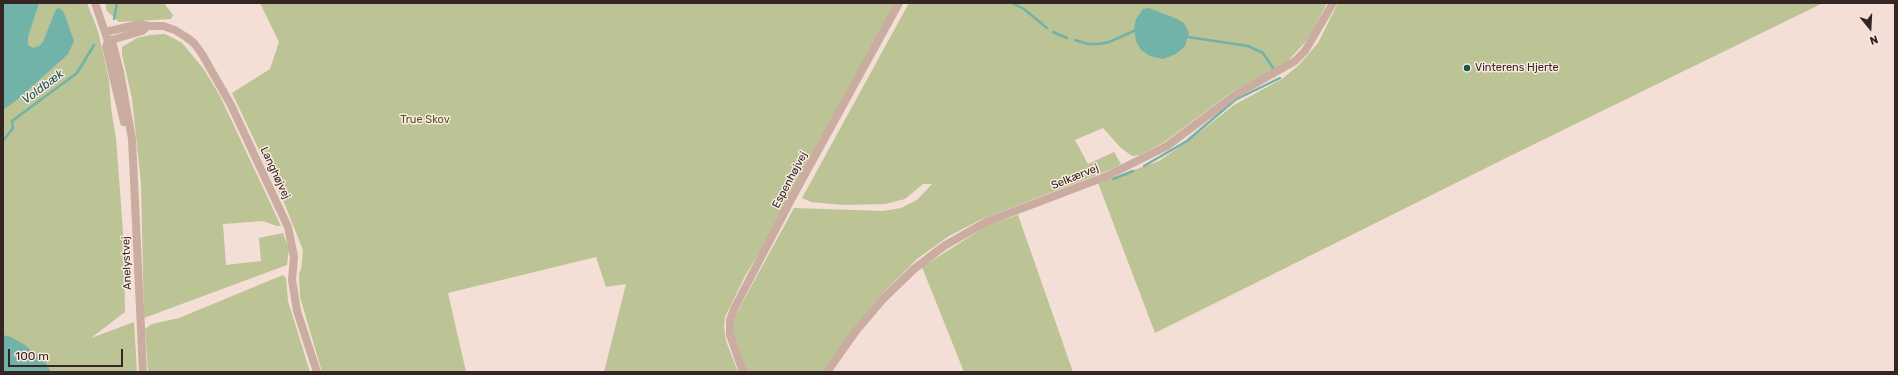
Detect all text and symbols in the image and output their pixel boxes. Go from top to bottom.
north arrow [1850,8,1890,48]
text: N [1868,32,1880,47]
place label: Vinterens Hjerte [1475,61,1559,75]
marker: Vinterens Hjerte [1462,63,1472,73]
water label: Voldbæk [19,67,67,107]
park label: True Skov [400,113,450,127]
street label: Langhøjvej [257,145,293,201]
street label: Espenhøjvej [770,149,810,211]
street label: Selkærvej [1049,162,1101,192]
street label: Anelystvej [119,236,135,290]
scale bar [10,341,125,367]
text: 100 m [15,349,49,363]

